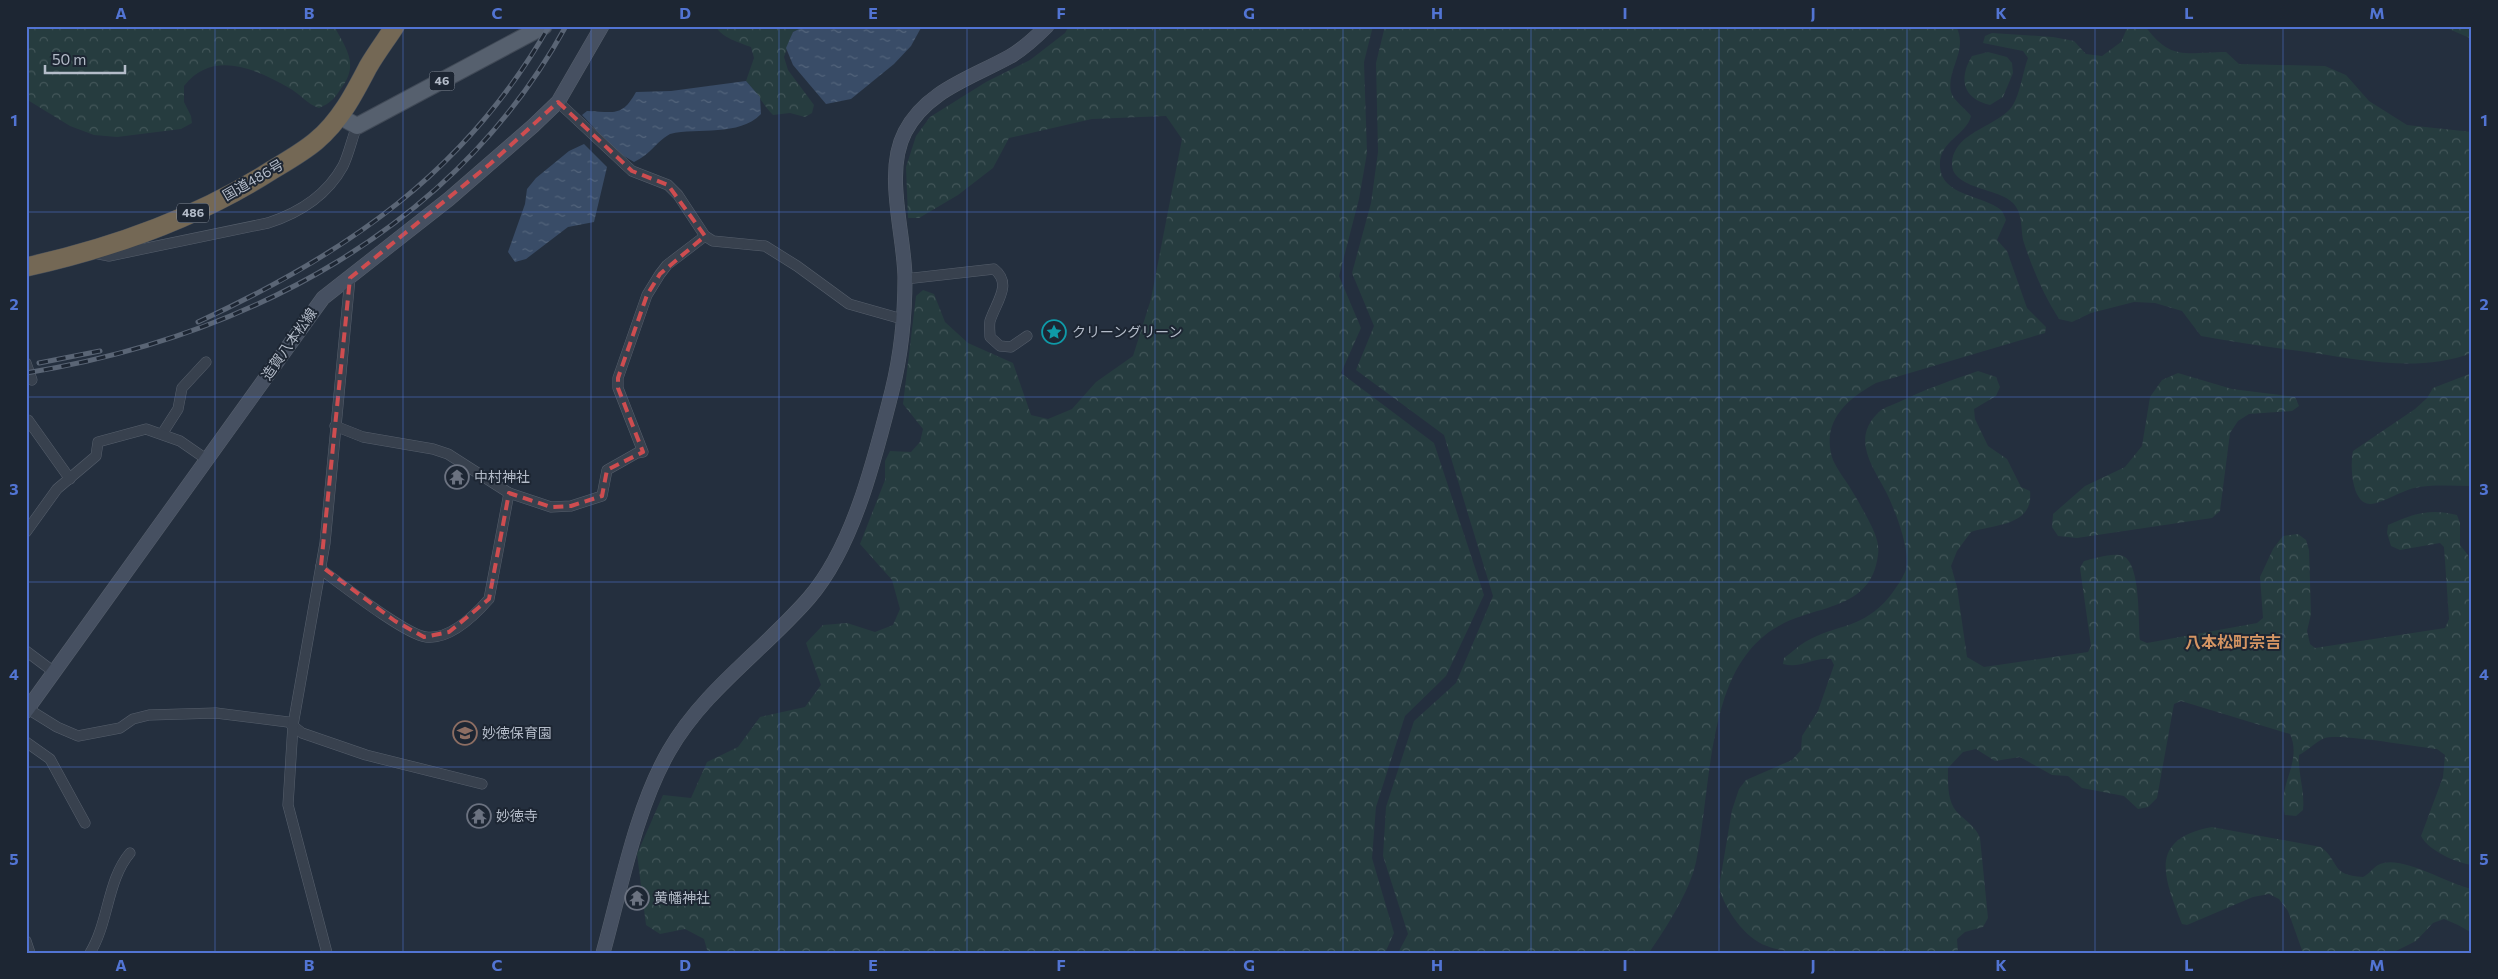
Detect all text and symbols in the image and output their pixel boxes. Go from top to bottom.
text: A [115,3,127,22]
text: B [304,3,315,22]
text: C [492,3,503,22]
text: D [679,3,691,22]
text: E [868,3,878,22]
text: F [1056,3,1066,22]
text: G [1243,3,1255,22]
text: H [1431,3,1443,22]
text: I [1622,3,1628,22]
text: J [1810,3,1816,22]
text: K [1995,3,2007,22]
text: L [2184,3,2194,22]
text: M [2369,3,2385,22]
scale bar [45,42,125,74]
text: 50 m [52,50,86,68]
road number: 46 [430,72,454,90]
text: 1 [10,110,18,129]
text: 1 [2480,110,2488,129]
street label: 国道486号 [219,155,286,204]
road number: 486 [177,204,209,222]
text: 2 [9,294,19,313]
text: 2 [2479,294,2489,313]
street label: 造賀八本松線 [258,304,320,383]
place icon: クリーングリーン [1041,319,1067,345]
place label: クリーングリーン [1072,323,1183,340]
temple icon: 中村神社 [444,464,470,490]
place label: 中村神社 [474,468,530,485]
text: 3 [9,479,19,498]
text: 3 [2479,479,2489,498]
district label: 八本松町宗吉 [2185,632,2281,651]
text: 4 [9,664,19,683]
text: 4 [2479,664,2489,683]
school or university icon: 妙徳保育園 [452,720,478,746]
place label: 妙徳保育園 [482,724,552,741]
temple icon: 妙徳寺 [466,803,492,829]
place label: 妙徳寺 [496,807,538,824]
text: 5 [9,849,19,868]
text: 5 [2479,849,2489,868]
temple icon: 黄幡神社 [624,885,650,911]
place label: 黄幡神社 [654,889,710,906]
text: A [115,955,127,974]
text: B [304,955,315,974]
text: C [492,955,503,974]
text: D [679,955,691,974]
text: E [868,955,878,974]
text: F [1056,955,1066,974]
text: G [1243,955,1255,974]
text: H [1431,955,1443,974]
text: I [1622,955,1628,974]
text: J [1810,955,1816,974]
text: K [1995,955,2007,974]
text: L [2184,955,2194,974]
text: M [2369,955,2385,974]

